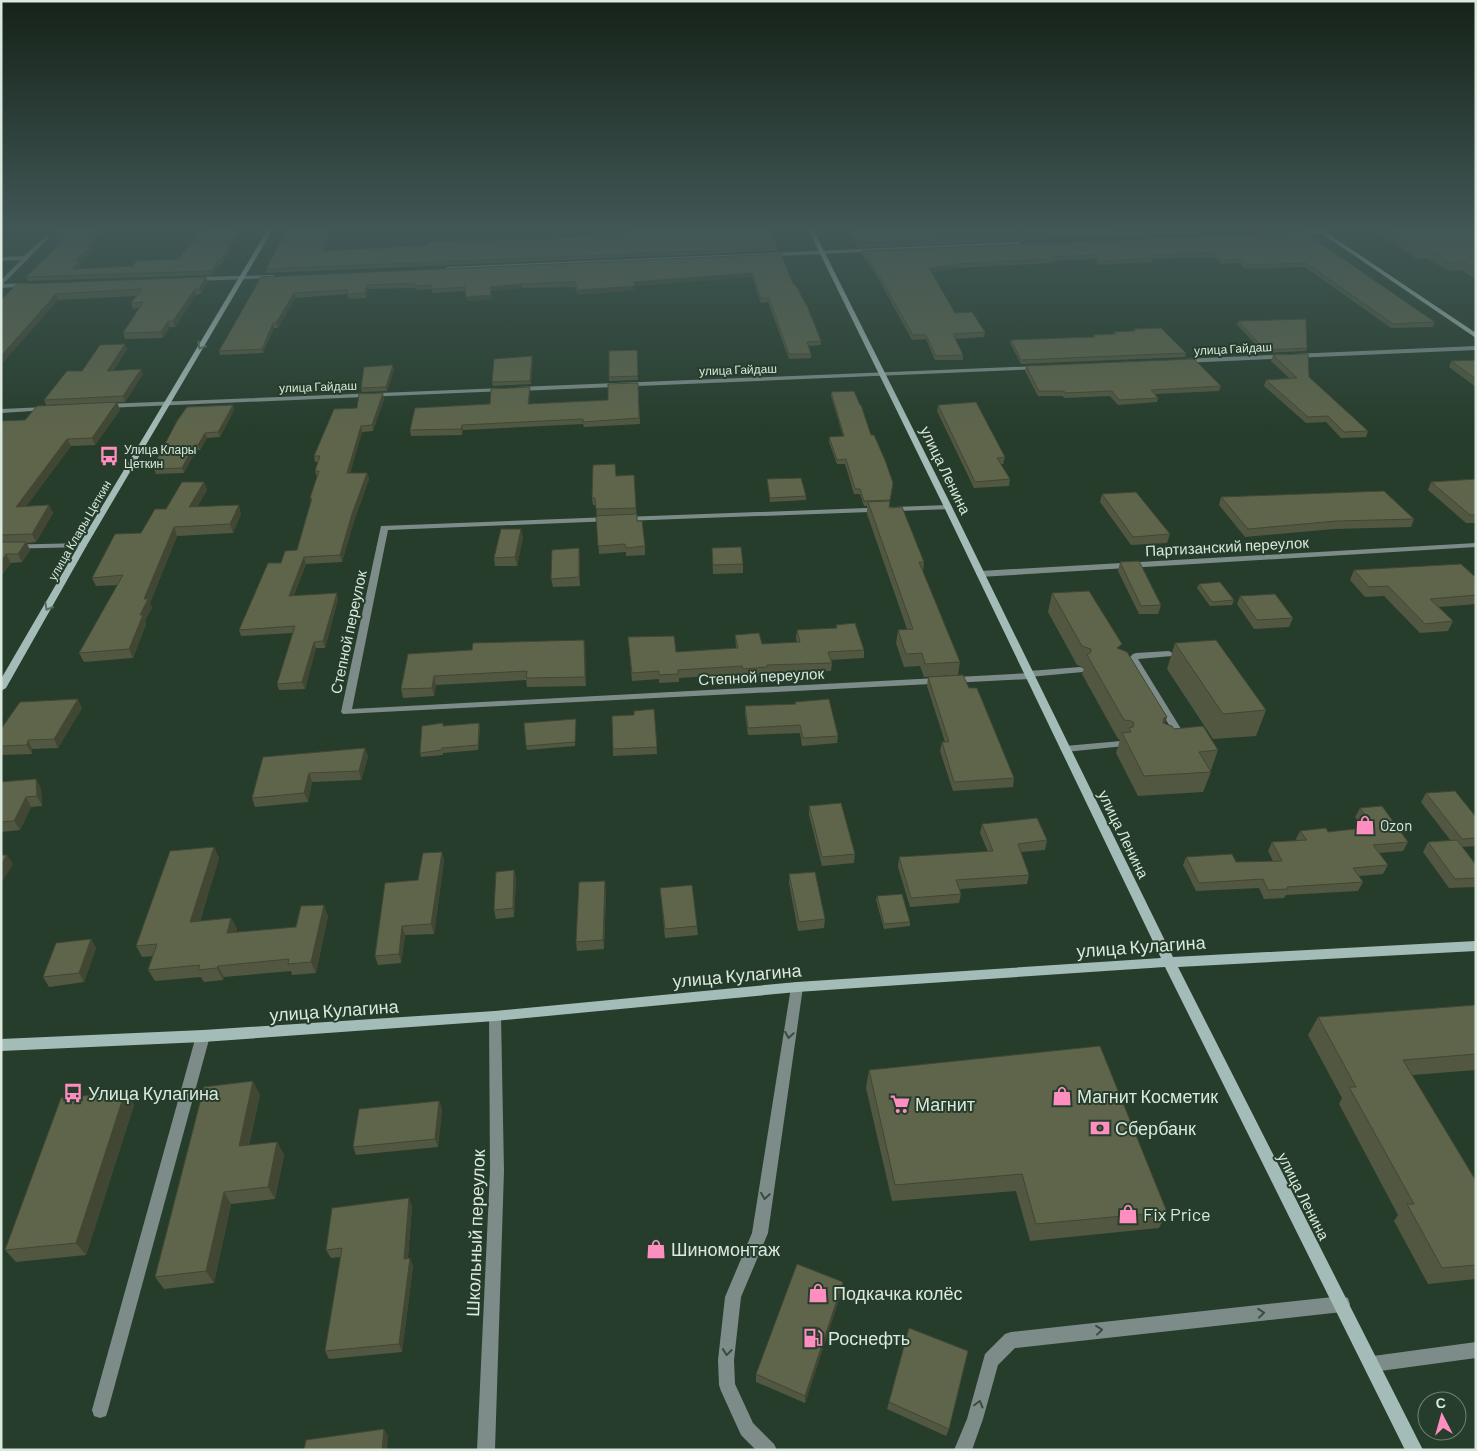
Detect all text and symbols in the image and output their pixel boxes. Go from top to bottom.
street label: улица Гайдаш [1194,339,1272,358]
one-way arrow [197,341,207,350]
street label: улица Гайдаш [699,361,777,378]
street label: улица Гайдаш [279,378,357,395]
street label: улица Ленина [917,423,975,518]
place label: Улица Клары Цеткин [124,442,196,471]
bus stop icon: Улица Клары Цеткин [98,445,120,467]
street label: улица Клары Цеткин [45,478,114,583]
street label: Партизанский переулок [1145,533,1310,559]
street label: Степной переулок [326,568,370,695]
one-way arrow [44,602,54,611]
street label: Степной переулок [698,664,825,688]
street label: улица Ленина [1095,787,1153,882]
shop icon: Ozon [1354,814,1376,836]
place label: Ozon [1380,816,1412,834]
street label: улица Кулагина [1076,930,1207,961]
street label: улица Кулагина [672,958,803,992]
street label: улица Кулагина [269,994,400,1025]
one-way arrow [785,1031,795,1040]
bus stop icon: Улица Кулагина [62,1082,84,1104]
place label: Улица Кулагина [88,1082,220,1104]
shop icon: Магнит Косметик [1051,1085,1073,1107]
place label: Магнит Косметик [1077,1085,1218,1107]
supermarket icon: Магнит [889,1093,911,1115]
place label: Магнит [915,1093,975,1115]
bank icon: Сбербанк [1089,1117,1111,1139]
place label: Сбербанк [1115,1117,1196,1139]
street label: Школьный переулок [461,1149,489,1317]
street label: улица Ленина [1274,1149,1334,1243]
one-way arrow [761,1192,771,1200]
shop icon: Fix Price [1117,1203,1139,1225]
place label: Fix Price [1143,1203,1211,1225]
shop icon: Шиномонтаж [645,1238,667,1260]
place label: Шиномонтаж [671,1238,780,1260]
shop icon: Подкачка колёс [807,1282,829,1304]
place label: Подкачка колёс [833,1282,962,1304]
one-way arrow [1257,1308,1265,1319]
one-way arrow [1095,1325,1103,1336]
fuel station icon: Роснефть [802,1327,824,1349]
place label: Роснефть [828,1327,910,1349]
one-way arrow [722,1349,733,1357]
north arrow [1417,1391,1467,1441]
text: С [1435,1394,1447,1412]
one-way arrow [974,1400,984,1408]

